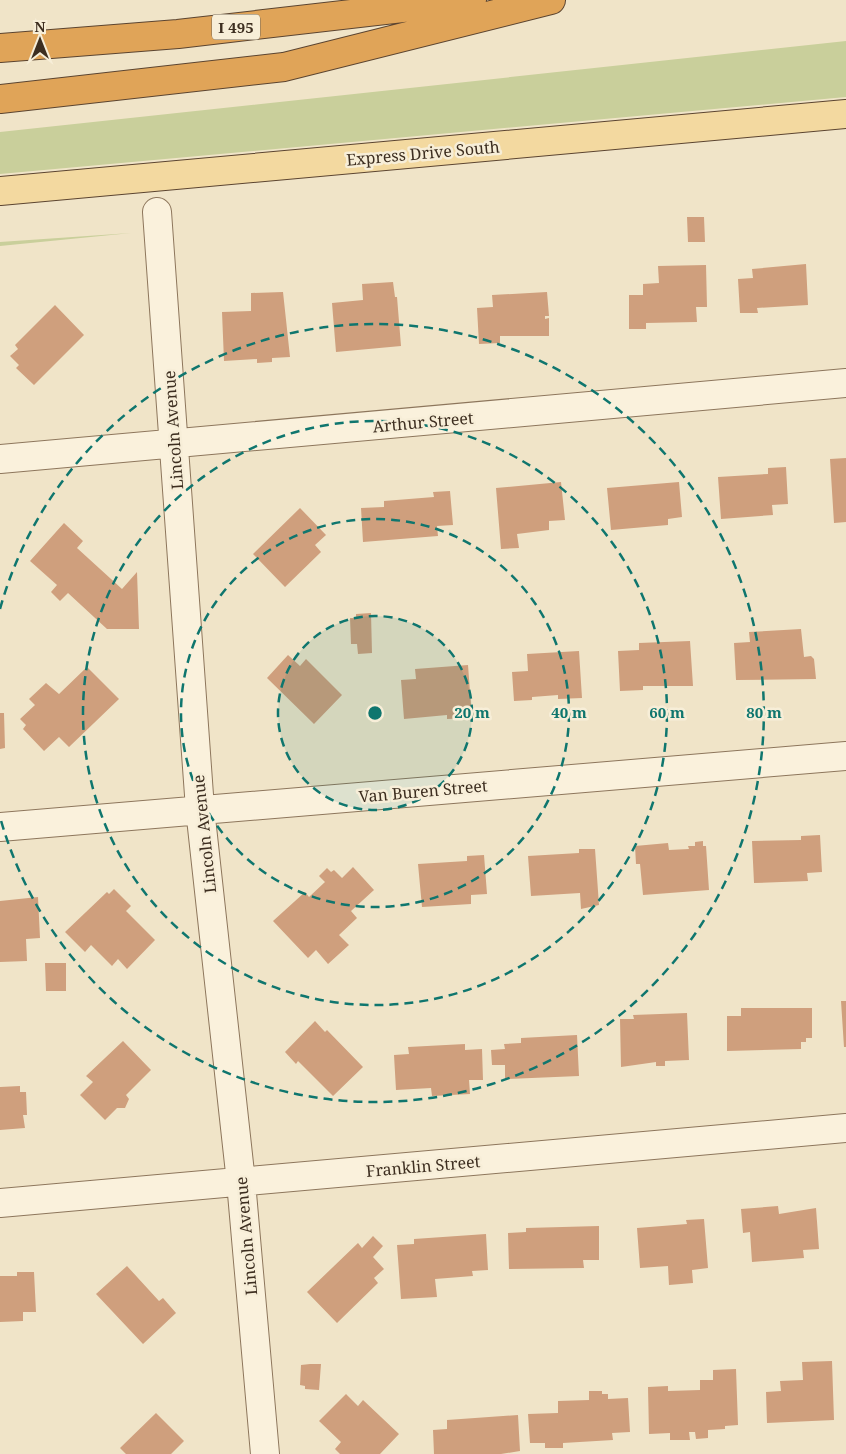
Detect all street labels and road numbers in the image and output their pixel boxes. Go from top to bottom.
road number: I 495 [212,15,260,40]
street label: Express Drive South [345,135,501,171]
street label: Lincoln Avenue [158,370,188,490]
street label: Arthur Street [372,407,475,437]
street label: Lincoln Avenue [187,774,221,894]
street label: Van Buren Street [358,774,489,808]
street label: Franklin Street [365,1150,481,1182]
street label: Lincoln Avenue [230,1176,262,1296]

